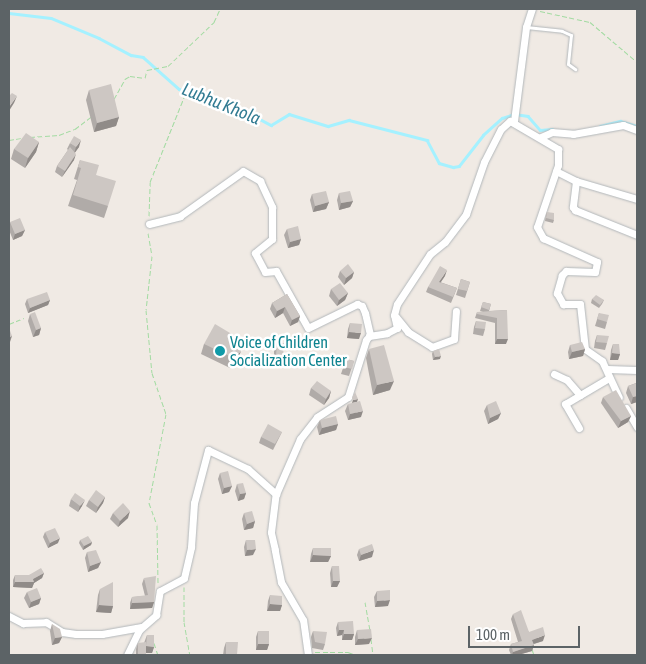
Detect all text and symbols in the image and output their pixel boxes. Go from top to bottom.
water label: Lubhu Khola [178,78,264,130]
place label: Voice of Children Socialization Center [230,332,347,370]
marker: Voice of Children Socialization Center [214,345,226,357]
scale bar [471,616,584,648]
text: 100 m [476,626,510,643]

